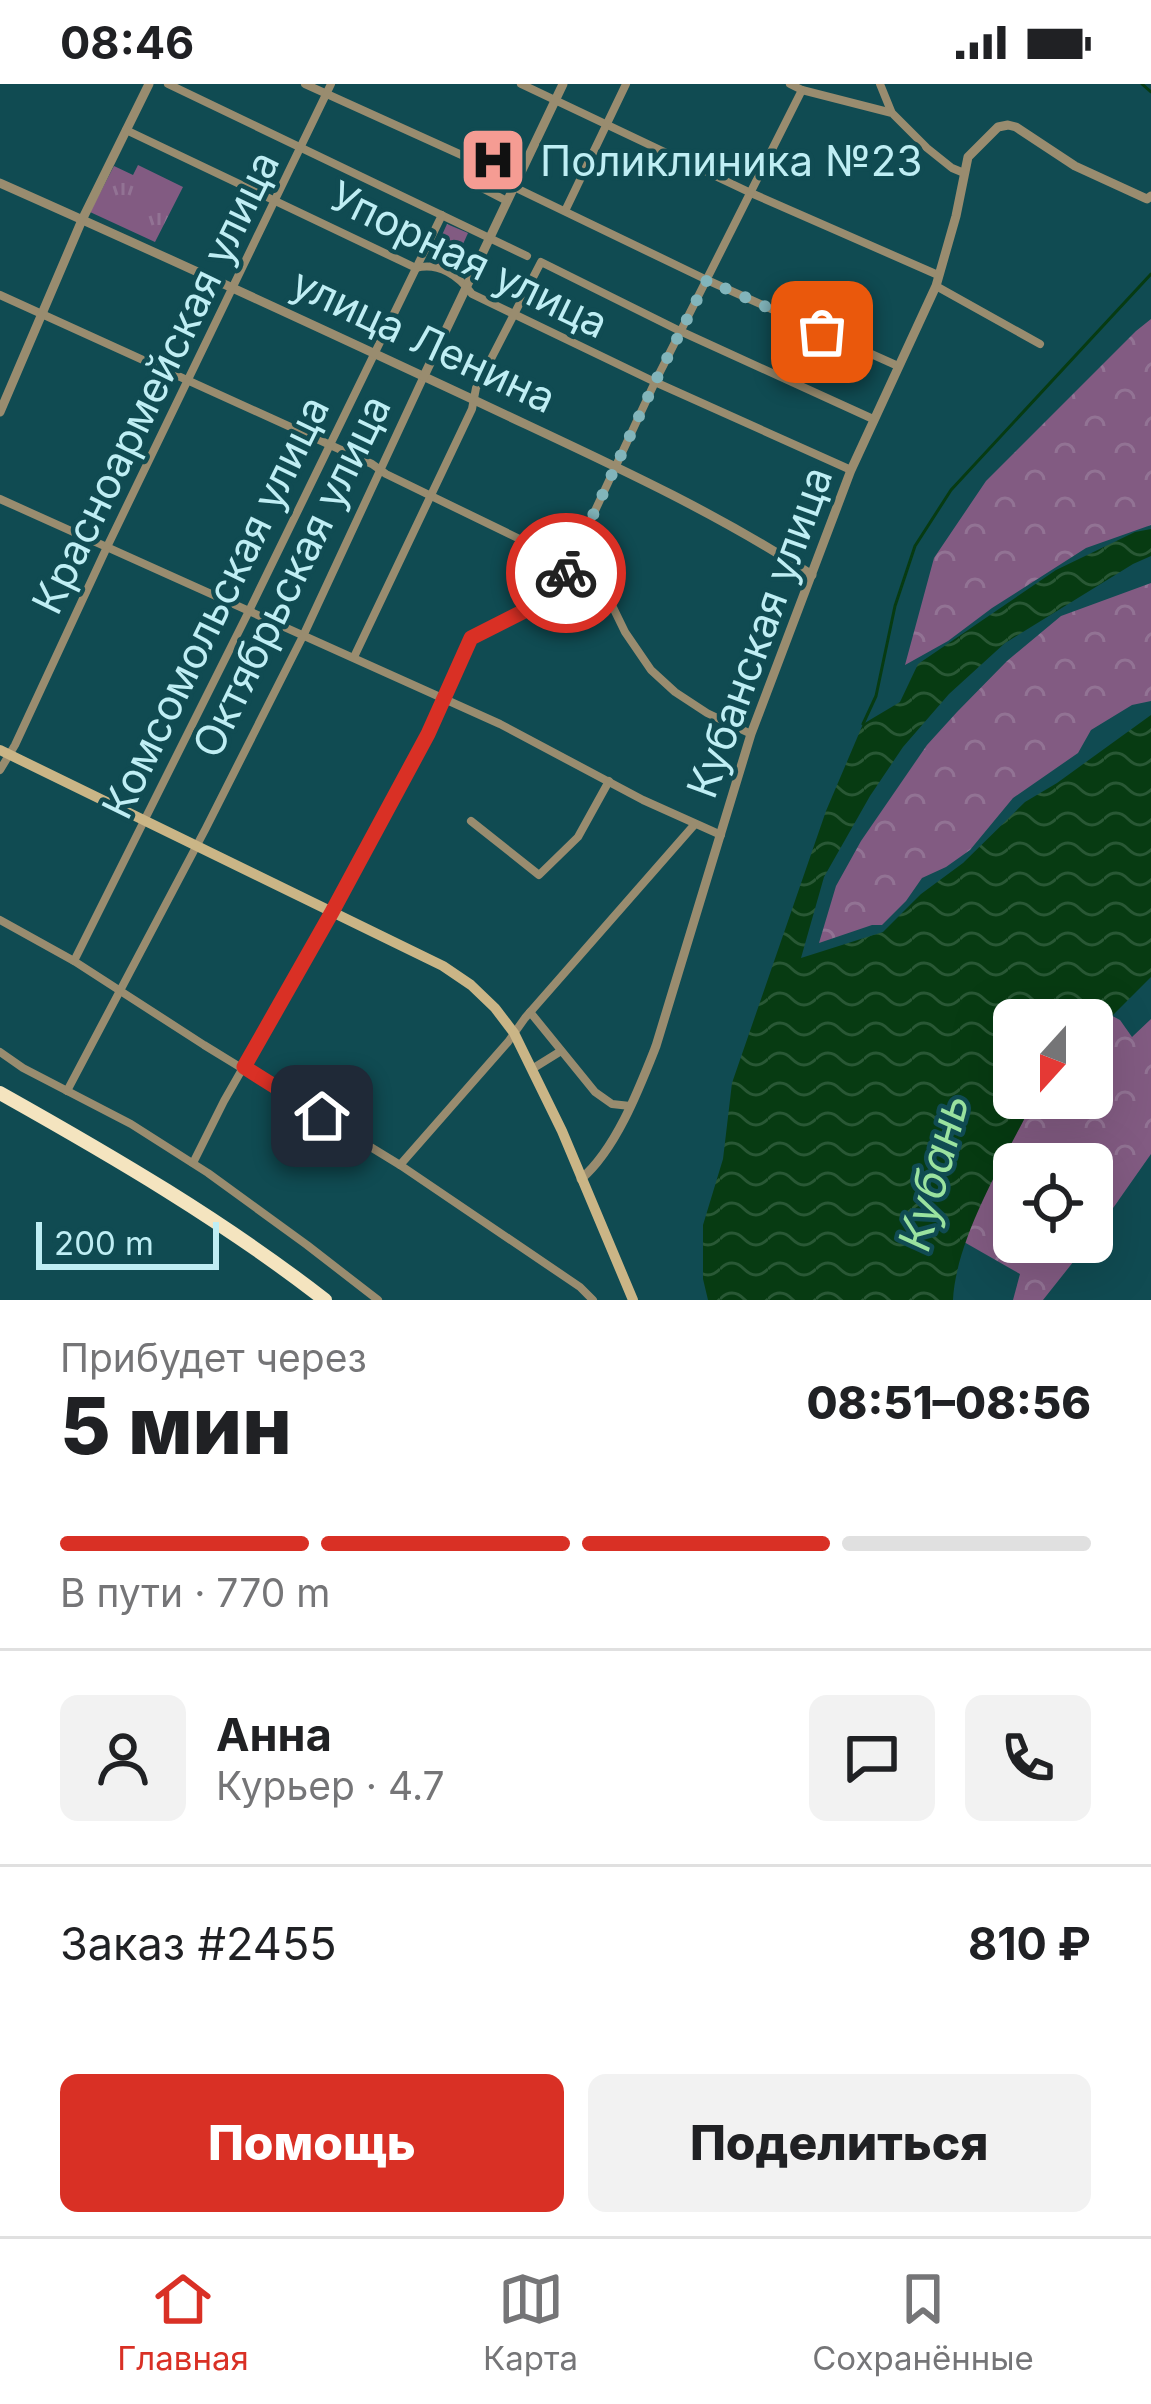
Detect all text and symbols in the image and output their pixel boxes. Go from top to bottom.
text: 08:46 [60,15,194,70]
hospital icon: Поликлиника №23 [458,125,528,195]
place label: Поликлиника №23 [540,135,922,186]
street label: Красноармейская улица [21,142,289,622]
street label: Упорная улица [322,170,616,348]
street label: улица Ленина [284,257,564,423]
pin [771,281,873,383]
icon: bag [789,299,855,365]
street label: Октябрьская улица [181,387,401,765]
street label: Комсомольская улица [91,388,339,826]
street label: Кубанская улица [675,460,843,804]
courier [506,513,626,633]
icon: bike [533,540,599,606]
north arrow [993,999,1113,1119]
map controls [993,999,1113,1263]
pin [271,1065,373,1167]
icon: home [289,1083,355,1149]
water label: Кубань [886,1088,980,1256]
button: locate [993,1143,1113,1263]
scale bar [36,1216,219,1269]
text: 200 m [54,1223,154,1263]
text: Прибудет через [60,1334,367,1381]
text: 08:51–08:56 [806,1375,1091,1430]
text: 5 мин [60,1378,292,1473]
text: В пути · 770 m [60,1569,330,1616]
button: person [60,1695,186,1821]
button: chat [809,1695,935,1821]
button: phone [965,1695,1091,1821]
text: Анна [216,1707,332,1762]
text: Курьер · 4.7 [216,1762,445,1809]
text: Заказ #2455 [60,1916,337,1971]
text: 810 ₽ [968,1916,1091,1971]
button: Помощь [60,2074,564,2212]
button: Поделиться [588,2074,1091,2212]
tab: Главная [117,2266,249,2378]
tab: Карта [483,2266,578,2378]
tab: Сохранённые [812,2266,1034,2378]

